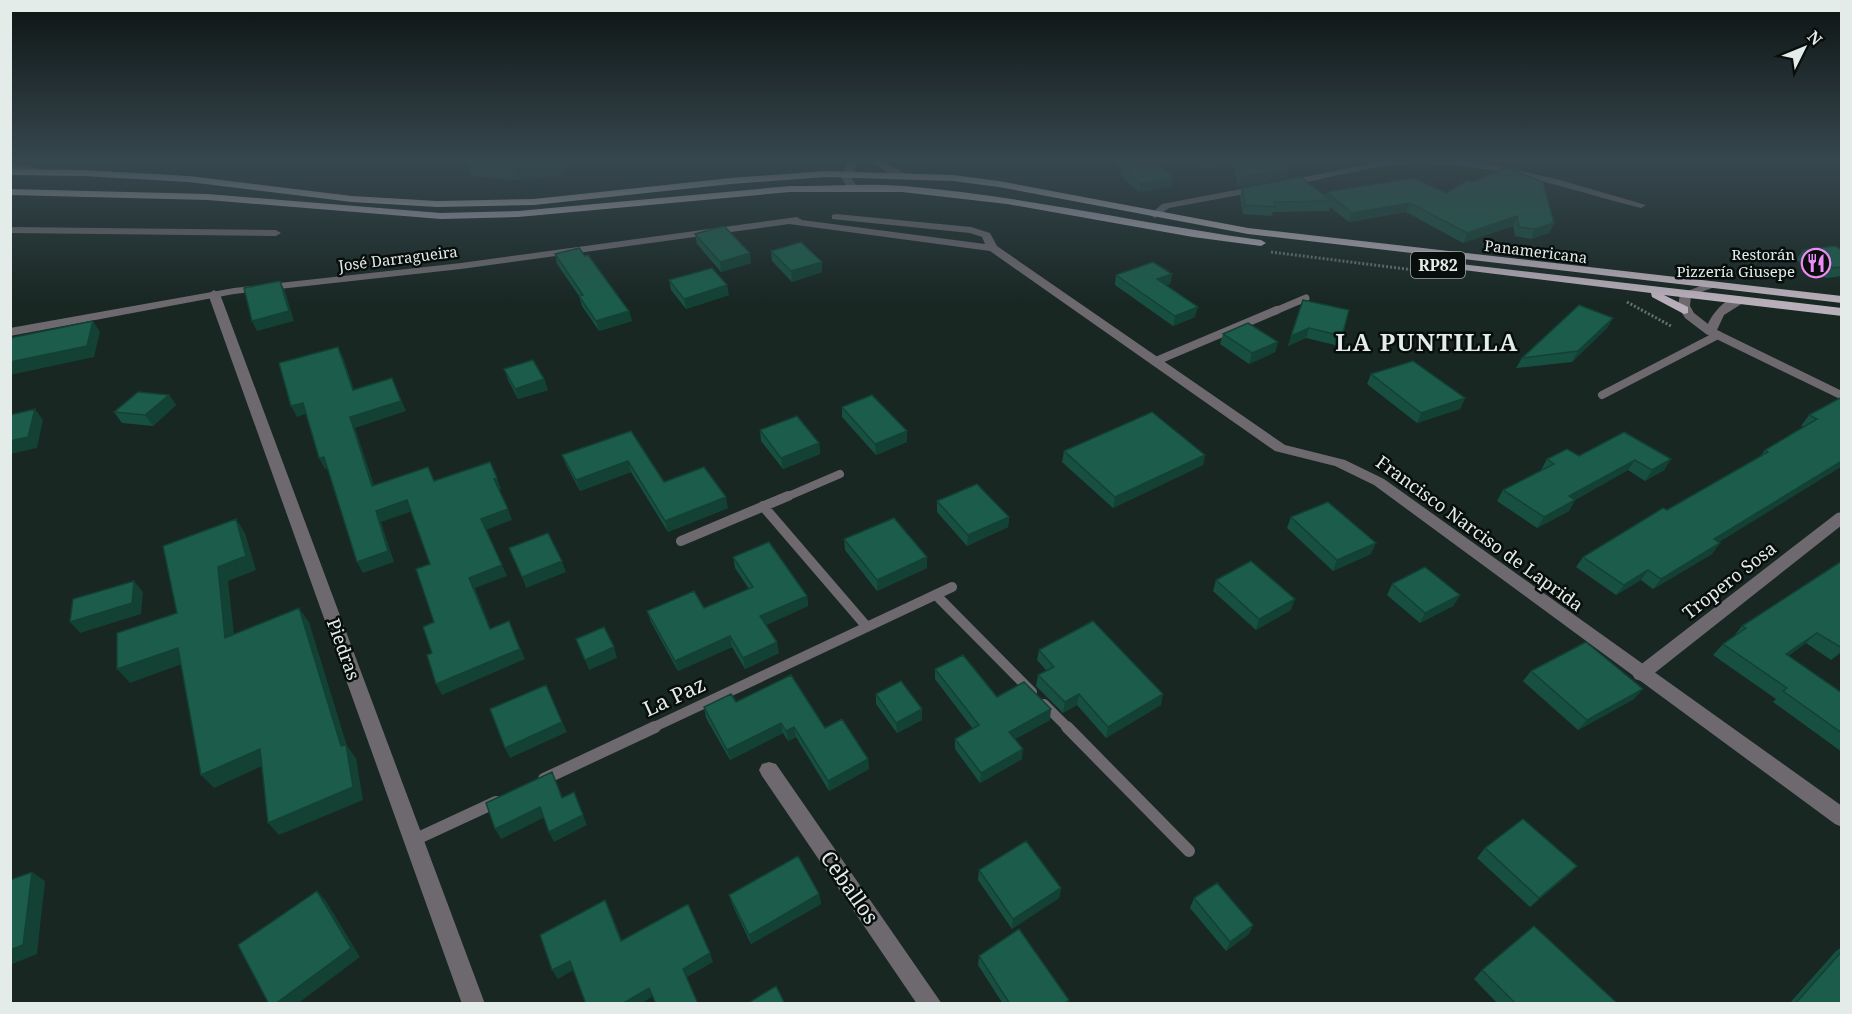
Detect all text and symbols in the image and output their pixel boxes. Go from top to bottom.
north arrow [1774,18,1834,78]
text: N [1803,26,1828,50]
street label: Panamericana [1483,235,1589,267]
street label: José Darragueira [336,241,459,275]
place label: Restorán Pizzería Giusepe [1677,244,1795,281]
restaurant icon: Restorán Pizzería Giusepe [1800,247,1832,279]
road number: RP82 [1411,252,1465,278]
district label: LA PUNTILLA [1335,325,1519,358]
street label: Francisco Narciso de Laprida [1372,450,1588,616]
street label: Tropero Sosa [1677,536,1781,624]
street label: Piedras [322,615,366,683]
street label: La Paz [638,669,710,723]
street label: Ceballos [815,845,885,929]

